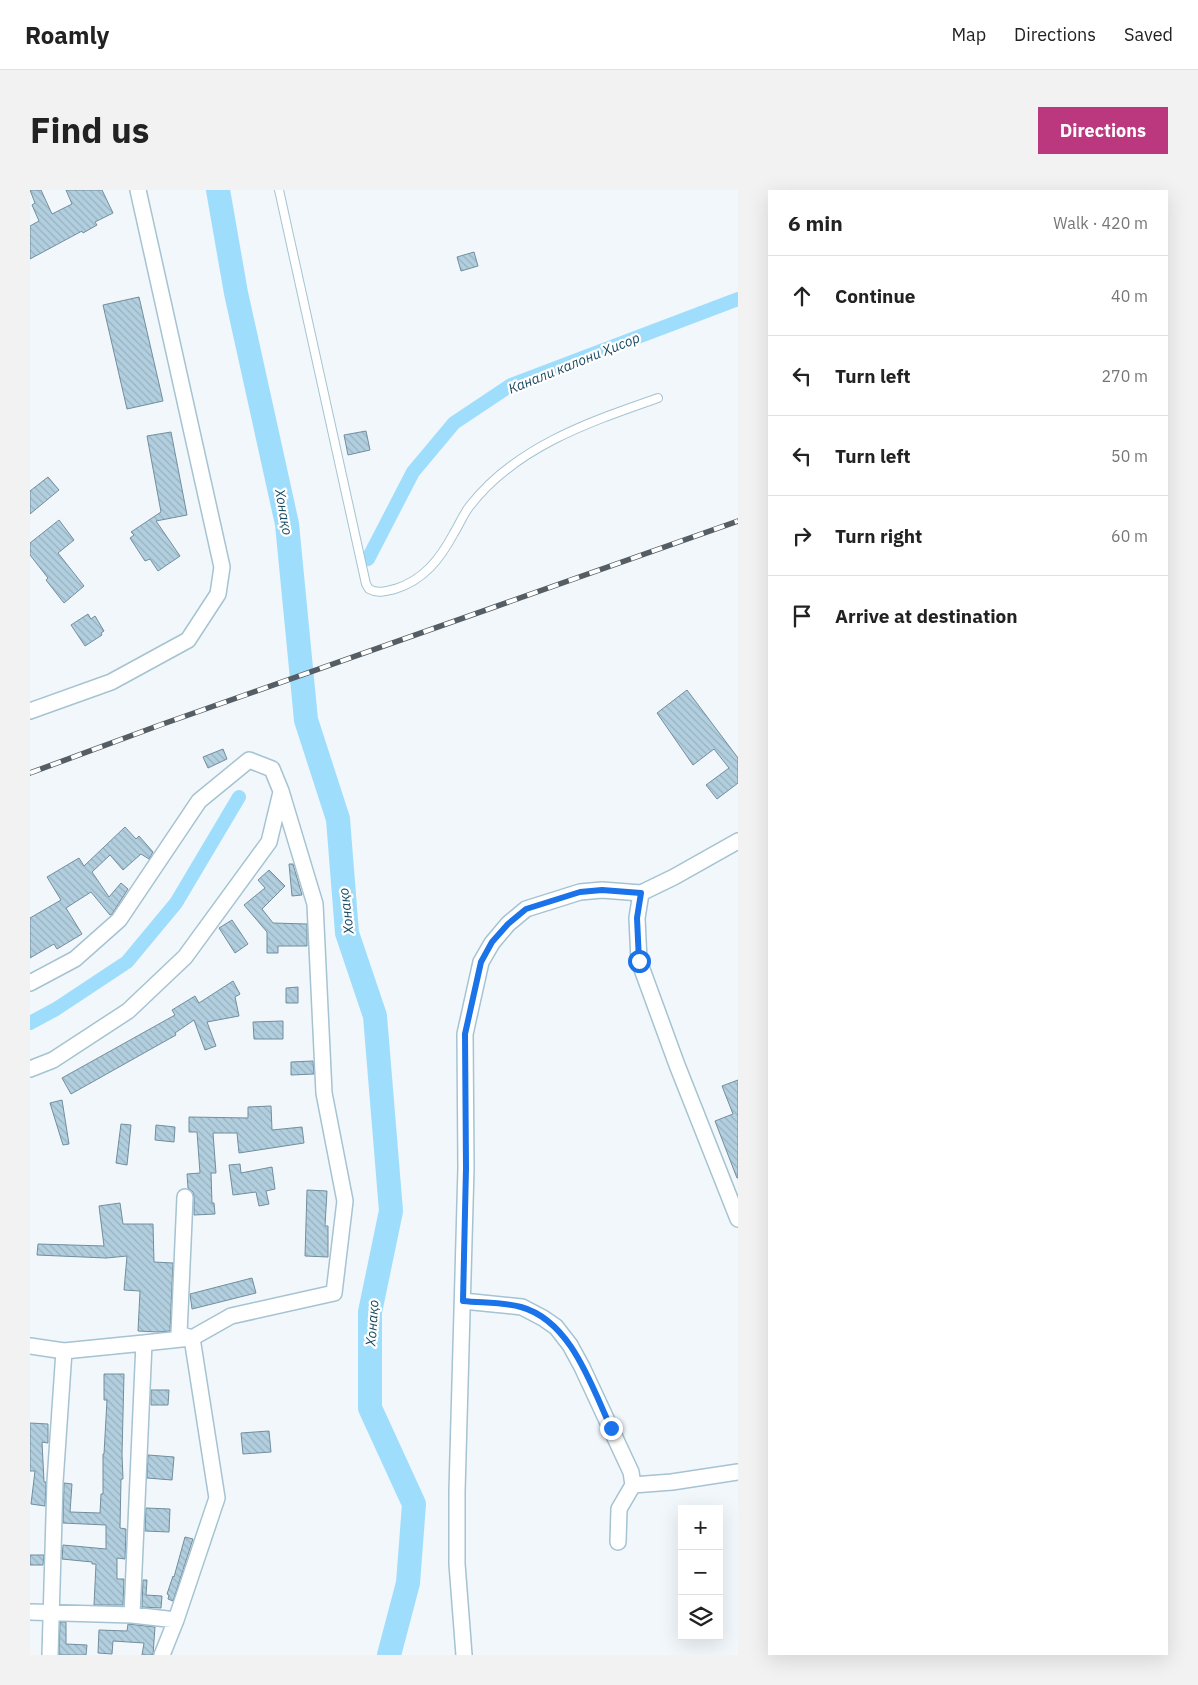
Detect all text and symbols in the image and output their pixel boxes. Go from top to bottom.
text: Roamly [25,19,109,51]
text: Map [951,23,986,46]
text: Directions [1014,23,1096,46]
text: Saved [1124,23,1173,46]
text: Find us [30,107,149,153]
button: Directions [1038,107,1168,154]
text: 6 min [788,209,843,237]
text: Walk · 420 m [1053,213,1148,233]
icon: ahead [788,282,816,310]
text: Continue [835,284,915,308]
text: 40 m [1111,286,1148,306]
water label: Канали калони Ҳисор [505,328,643,398]
icon: left [788,362,816,390]
text: Turn left [835,364,911,388]
text: 270 m [1101,366,1148,386]
icon: left [788,442,816,470]
text: Turn left [835,444,911,468]
text: 50 m [1111,446,1148,466]
water label: Хонақо [271,487,297,537]
icon: right [788,522,816,550]
text: Turn right [835,524,922,548]
text: 60 m [1111,526,1148,546]
icon: arrive [788,602,816,630]
text: Arrive at destination [835,604,1018,628]
water label: Хонақо [334,887,358,936]
route start [628,950,651,973]
water label: Хонақо [361,1299,383,1348]
route end [600,1417,623,1440]
map controls [678,1505,723,1640]
button: + [678,1505,723,1550]
button: − [678,1550,723,1595]
button: layers [678,1595,723,1640]

